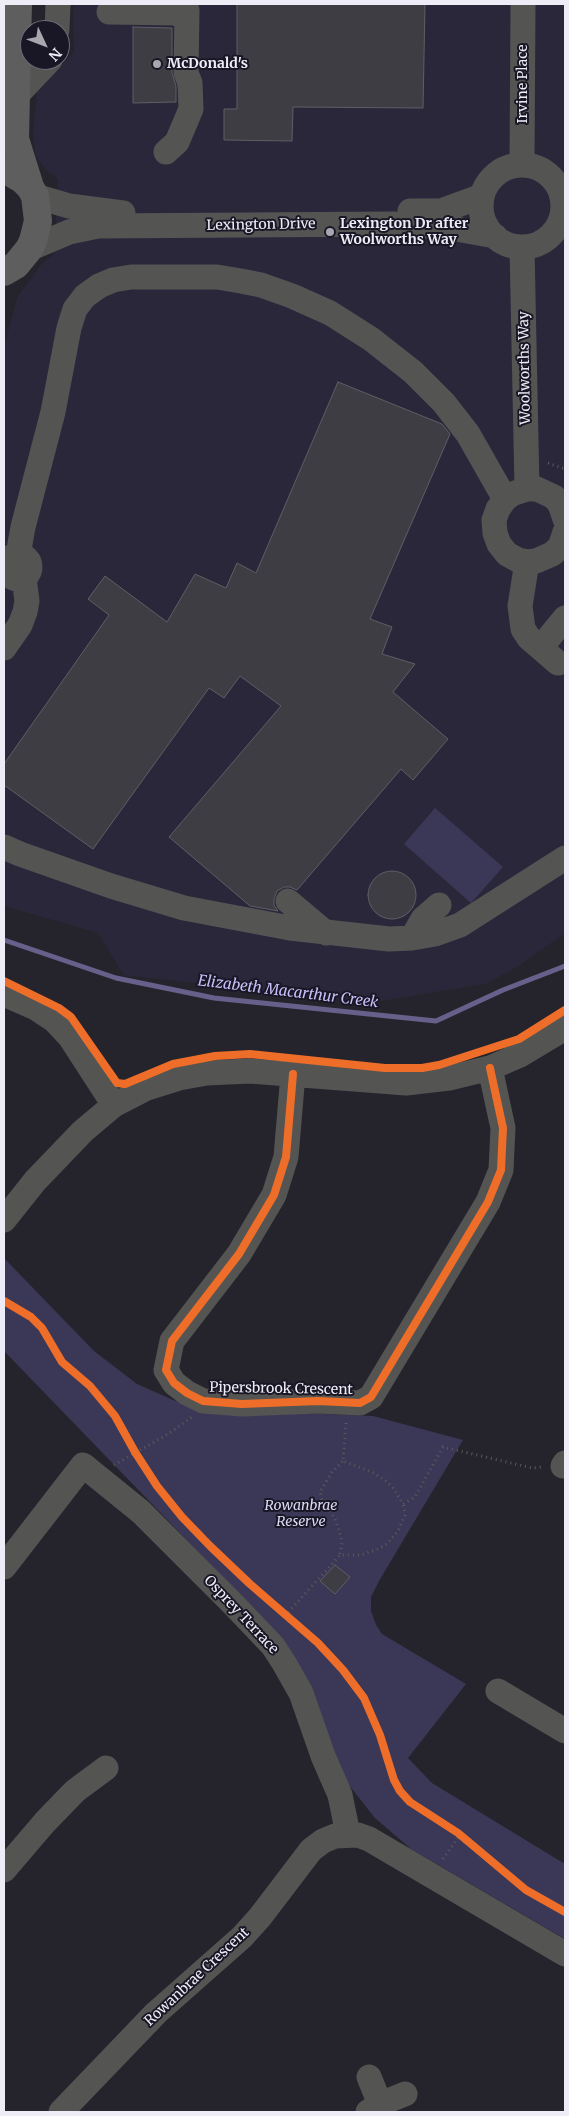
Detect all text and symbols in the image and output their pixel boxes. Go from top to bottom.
north arrow [20,20,70,70]
text: N [45,44,66,65]
street label: Irvine Place [515,44,531,124]
place label: McDonald's [167,56,248,72]
marker: McDonald's [151,58,163,70]
street label: Lexington Drive [206,216,316,234]
place label: Lexington Dr after Woolworths Way [340,216,468,248]
marker: Lexington Dr after Woolworths Way [324,226,336,238]
street label: Woolworths Way [516,311,534,425]
water label: Elizabeth Macarthur Creek [197,972,379,1012]
street label: Pipersbrook Crescent [209,1379,353,1399]
park label: Rowanbrae Reserve [265,1498,337,1530]
street label: Osprey Terrace [200,1572,282,1658]
street label: Rowanbrae Crescent [141,1924,253,2030]

